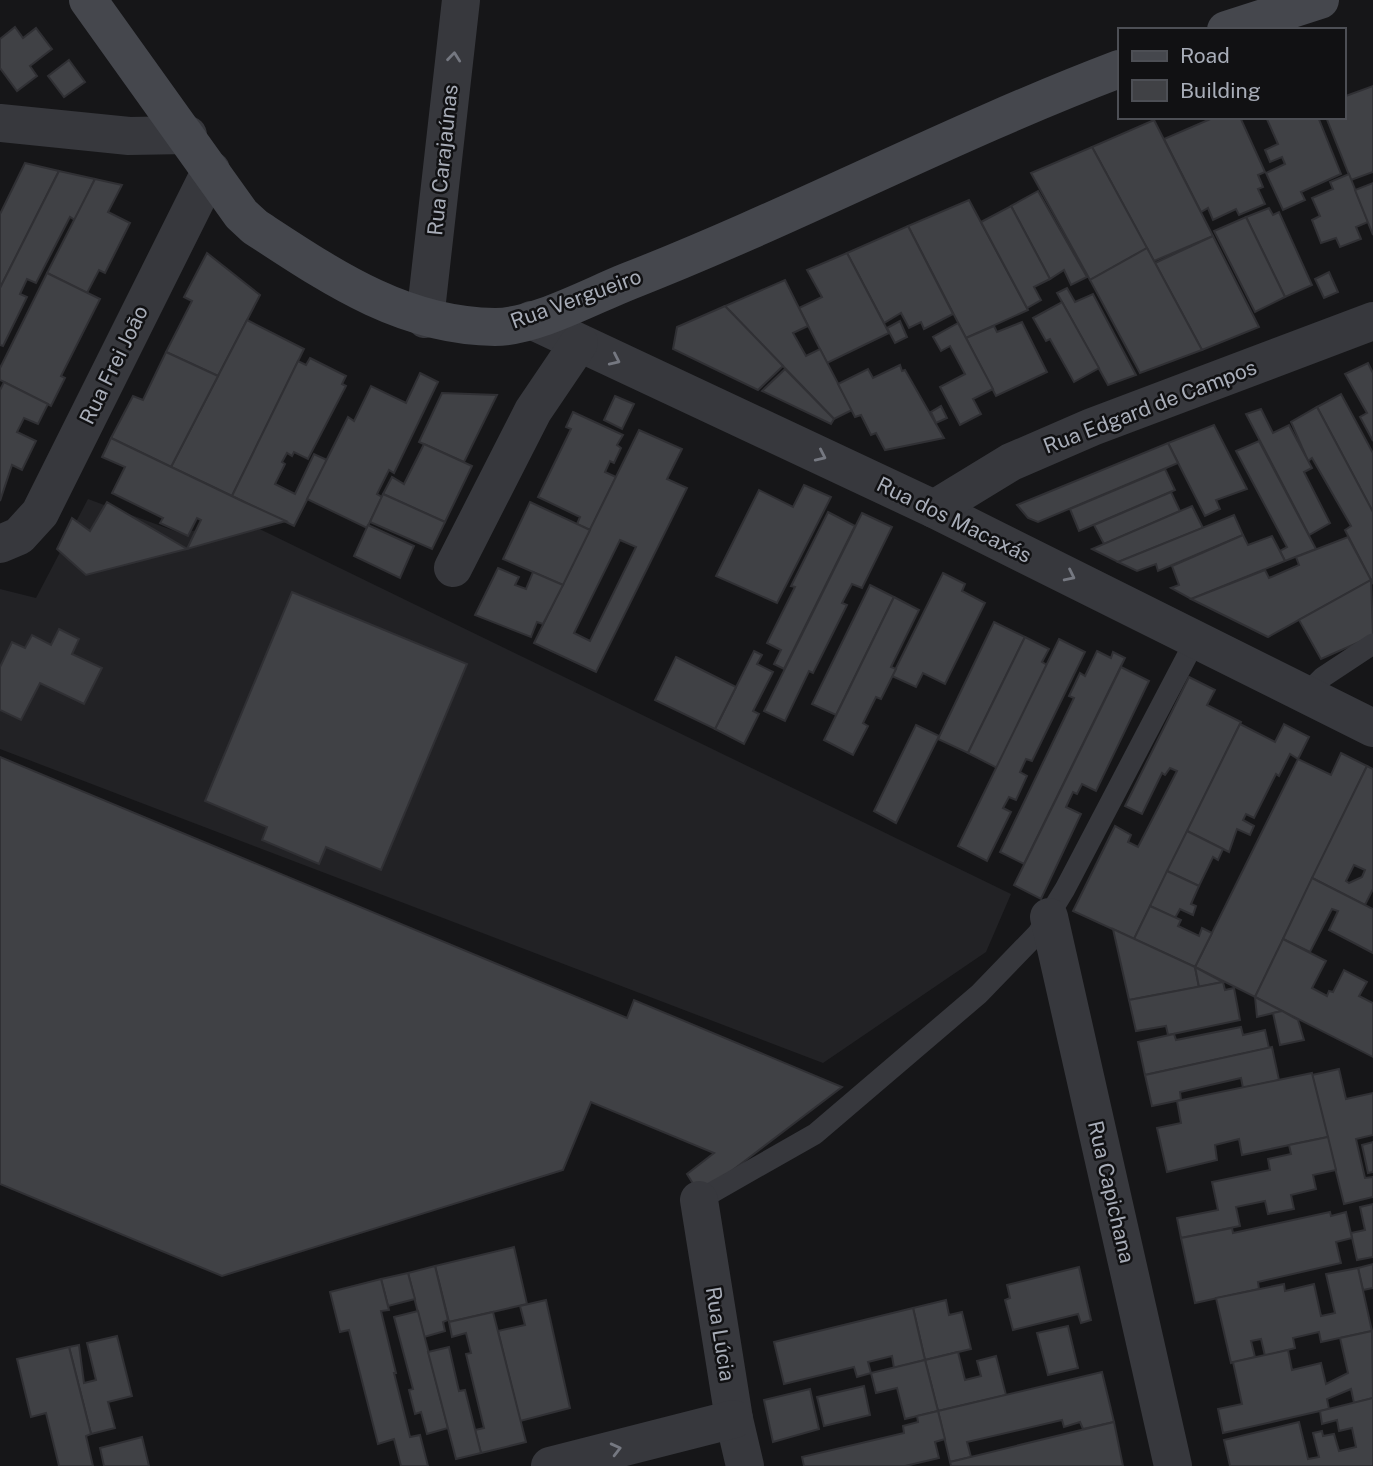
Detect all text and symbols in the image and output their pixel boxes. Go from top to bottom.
legend [1118,28,1345,119]
text: Road [1180,43,1230,68]
one-way arrow [447,51,462,63]
text: Building [1180,78,1261,103]
street label: Rua Carajaúnas [422,83,463,237]
street label: Rua Vergueiro [507,263,645,334]
street label: Rua Frei João [74,301,153,428]
one-way arrow [607,352,620,366]
street label: Rua Edgard de Campos [1040,354,1260,459]
one-way arrow [814,448,826,462]
street label: Rua dos Macaxás [873,471,1036,568]
one-way arrow [1063,568,1075,582]
street label: Rua Capichana [1083,1118,1140,1265]
street label: Rua Lúcia [701,1285,740,1383]
one-way arrow [610,1443,622,1457]

